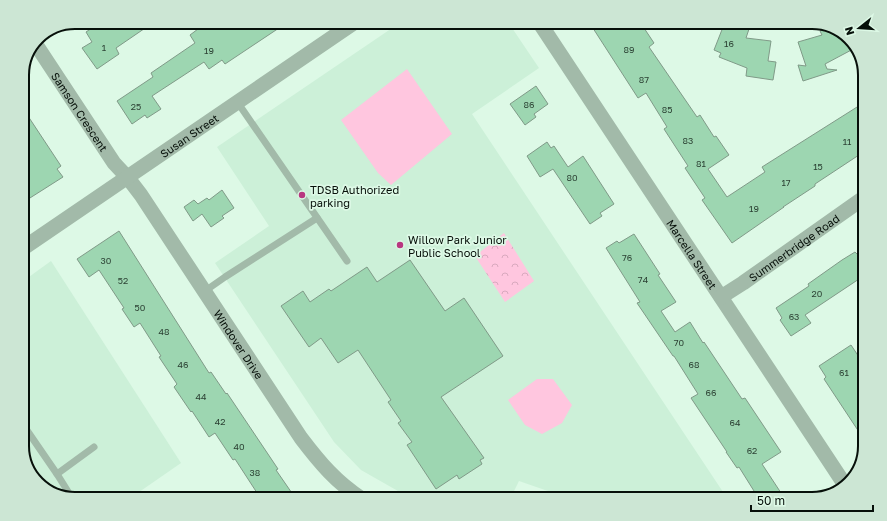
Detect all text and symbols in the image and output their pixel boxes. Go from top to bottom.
north arrow [839,8,879,48]
text: N [842,25,856,37]
house number: 16 [724,38,734,49]
house number: 1 [102,42,107,53]
house number: 89 [624,44,634,55]
house number: 19 [204,45,214,56]
street label: Samson Crescent [49,69,111,154]
house number: 87 [639,74,649,85]
house number: 86 [524,99,534,110]
house number: 25 [131,101,141,112]
house number: 85 [662,104,672,115]
street label: Susan Street [157,111,221,160]
house number: 83 [683,135,693,146]
house number: 11 [843,136,852,147]
house number: 81 [696,158,707,169]
house number: 15 [813,161,823,172]
house number: 80 [566,172,578,183]
house number: 17 [781,177,791,188]
place label: TDSB Authorized parking [310,183,399,209]
marker: TDSB Authorized parking [297,190,307,200]
house number: 19 [749,203,759,214]
street label: Summerbridge Road [746,211,841,284]
street label: Marcella Street [665,217,720,291]
place label: Willow Park Junior Public School [408,233,507,259]
marker: Willow Park Junior Public School [395,240,405,250]
house number: 76 [622,252,632,263]
house number: 30 [101,255,112,266]
house number: 74 [638,274,649,285]
house number: 52 [118,275,128,286]
house number: 20 [812,288,823,299]
house number: 50 [135,302,146,313]
street label: Windover Drive [212,307,267,381]
house number: 63 [789,311,799,322]
house number: 48 [159,326,169,337]
house number: 70 [674,337,685,348]
house number: 46 [178,359,188,370]
house number: 68 [689,359,699,370]
house number: 61 [839,367,850,378]
house number: 66 [706,387,716,398]
house number: 44 [196,391,207,402]
house number: 42 [215,416,225,427]
house number: 64 [730,417,741,428]
house number: 40 [233,441,245,452]
house number: 62 [747,445,757,456]
house number: 38 [250,467,260,478]
scale bar [751,487,873,513]
text: 50 m [757,493,785,508]

